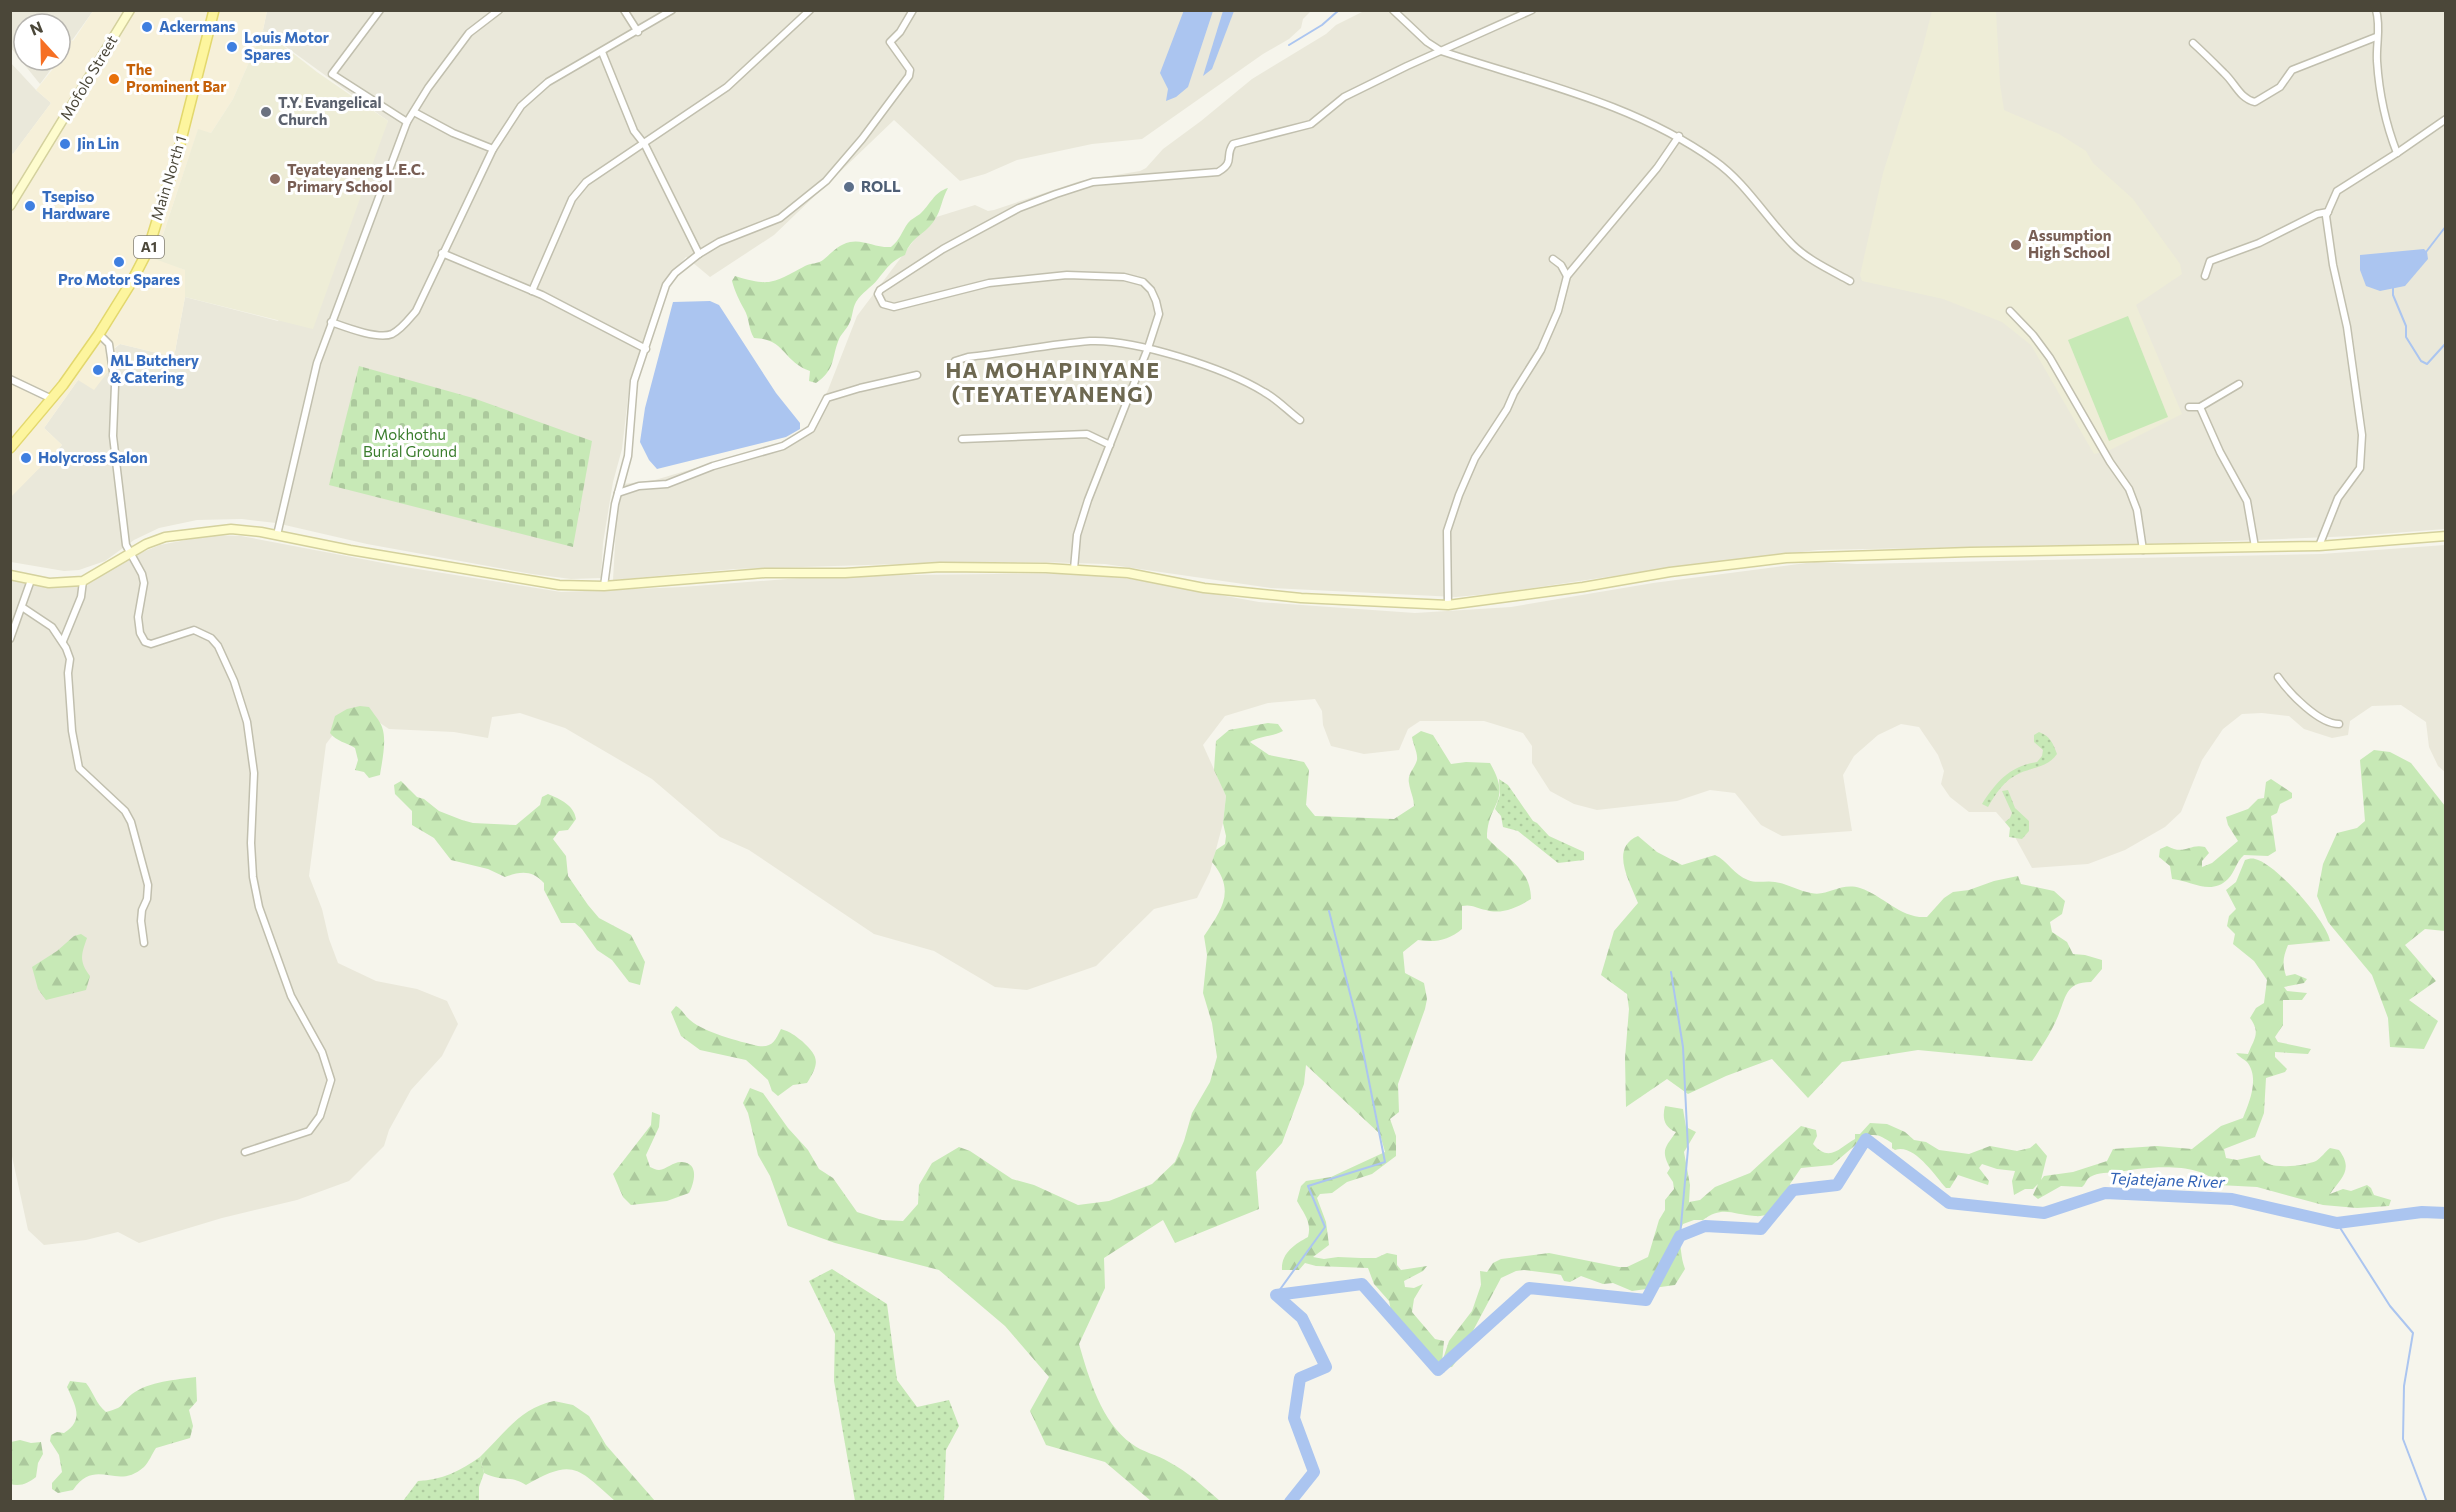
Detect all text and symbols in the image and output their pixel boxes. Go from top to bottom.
north arrow [12,12,72,72]
text: N [27,17,45,39]
place label: Ackermans [159,17,236,35]
marker: Ackermans [140,20,154,34]
place label: Louis Motor Spares [244,28,329,63]
street label: Mofolo Street [56,32,121,123]
marker: Louis Motor Spares [225,40,239,54]
place label: The Prominent Bar [126,60,226,95]
marker: The Prominent Bar [107,72,121,86]
place label: T.Y. Evangelical Church [278,93,382,128]
marker: T.Y. Evangelical Church [259,105,273,119]
street label: Main North 1 [147,133,189,222]
place label: Jin Lin [77,134,119,152]
marker: Jin Lin [58,137,72,151]
place label: Teyateyaneng L.E.C. Primary School [287,160,425,195]
marker: Teyateyaneng L.E.C. Primary School [268,172,282,186]
place label: ROLL [861,177,901,195]
marker: ROLL [842,180,856,194]
place label: Tsepiso Hardware [42,187,110,222]
marker: Tsepiso Hardware [23,199,37,213]
place label: Assumption High School [2028,226,2111,261]
road number: A1 [134,236,164,258]
marker: Assumption High School [2009,238,2023,252]
marker: Pro Motor Spares [112,255,126,269]
place label: Pro Motor Spares [58,270,180,288]
place label: ML Butchery & Catering [110,351,200,386]
district label: HA MOHAPINYANE (TEYATEYANENG) [945,357,1161,406]
marker: ML Butchery & Catering [91,363,105,377]
park label: Mokhothu Burial Ground [363,425,457,460]
place label: Holycross Salon [38,448,148,466]
marker: Holycross Salon [19,451,33,465]
water label: Tejatejane River [2109,1168,2226,1191]

